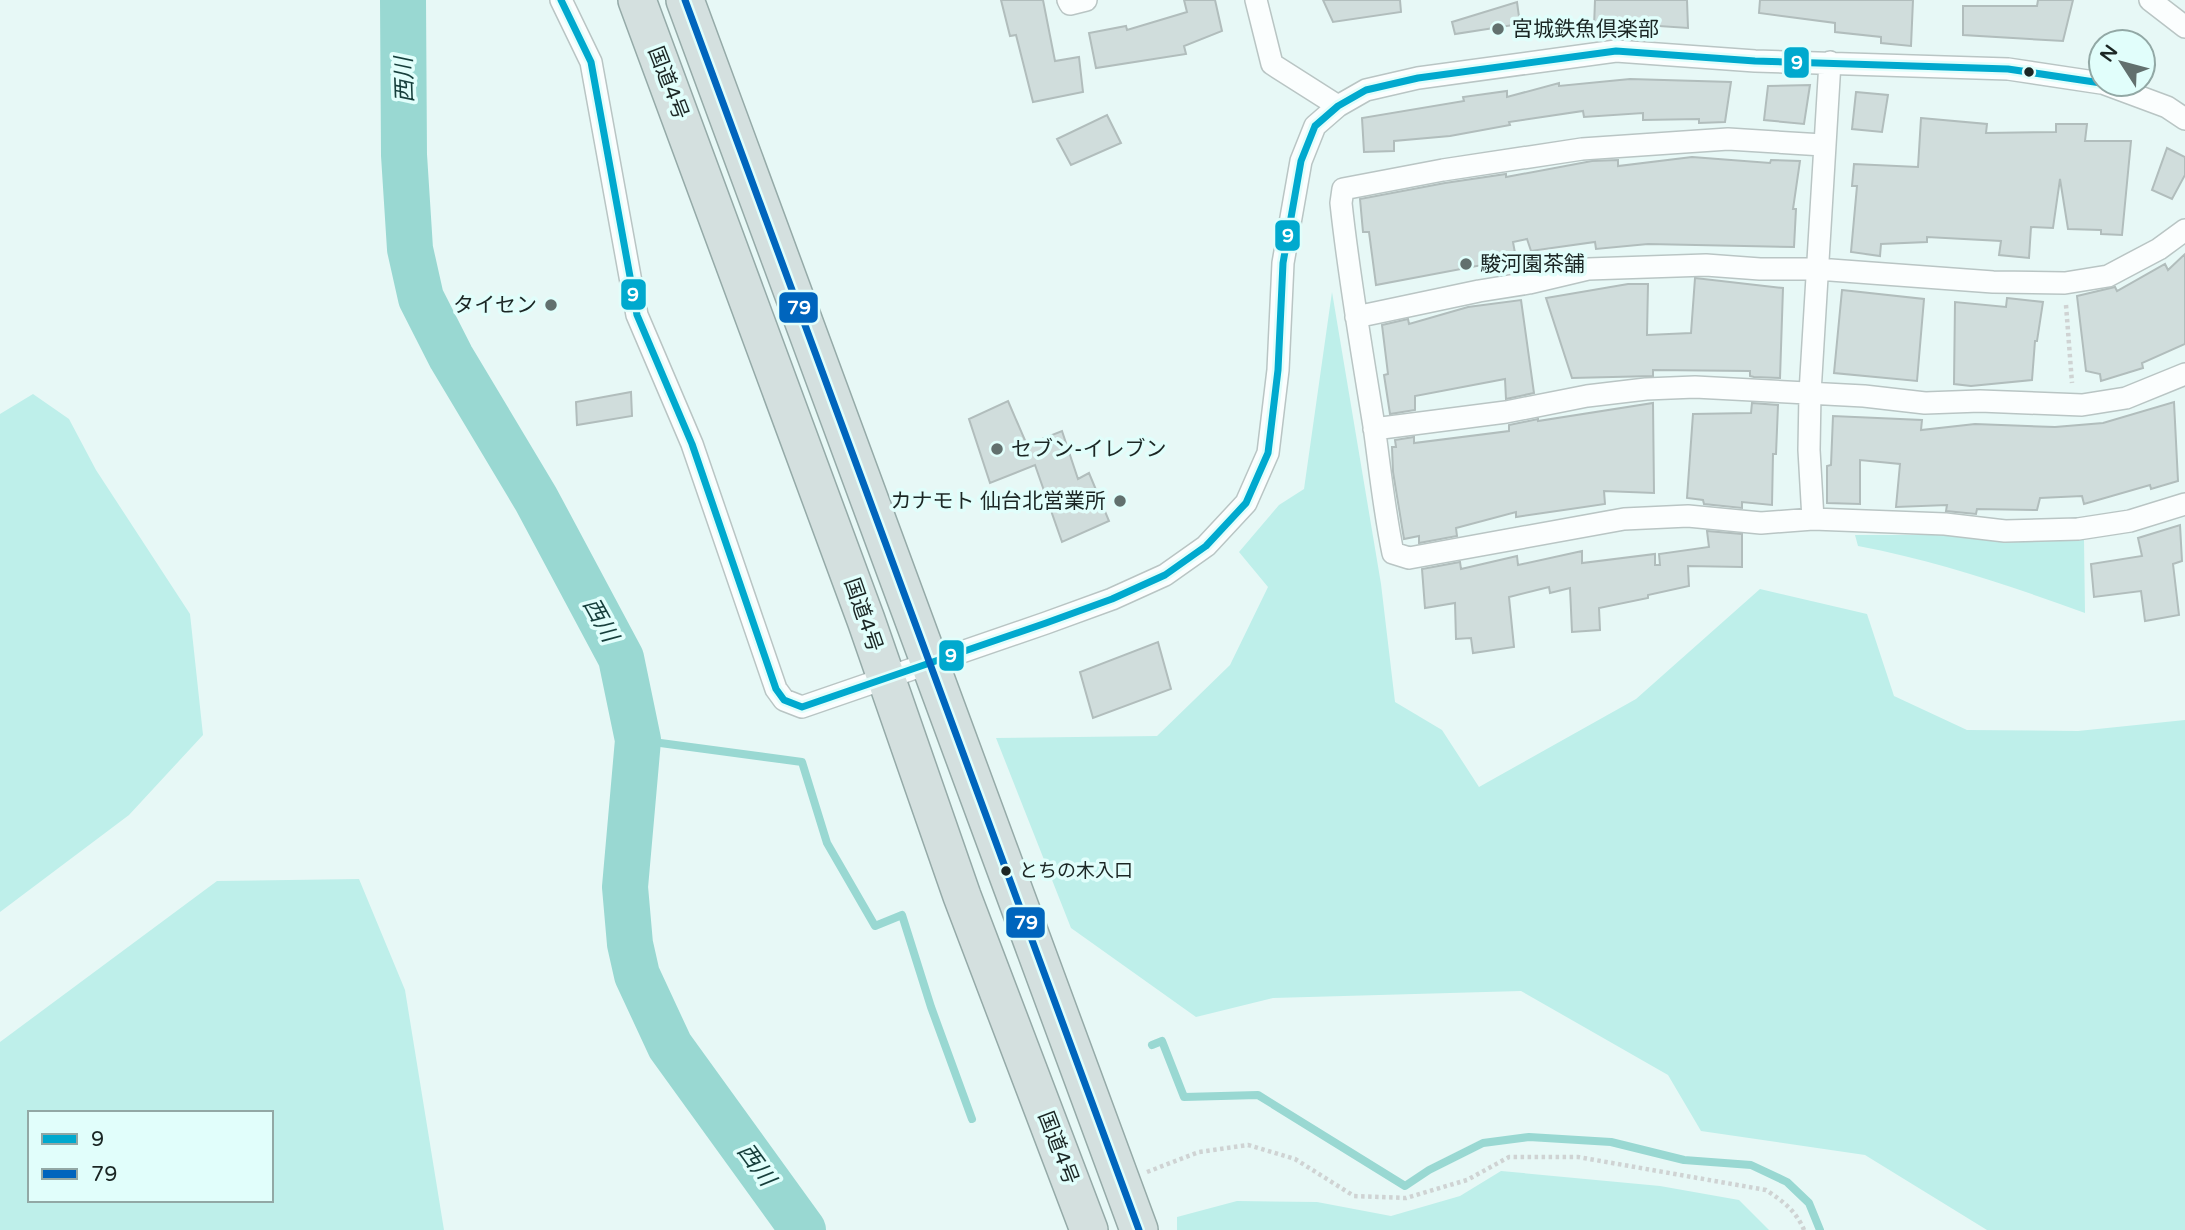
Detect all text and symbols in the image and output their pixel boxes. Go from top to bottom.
place label: 宮城鉄魚倶楽部 [1512,17,1659,42]
marker: 宮城鉄魚倶楽部 [1490,21,1506,37]
north arrow [2087,28,2157,98]
text: N [2096,41,2122,66]
street label: 国道4号 [643,43,693,123]
line badge: 9 [1783,46,1810,79]
text: 9 [1791,52,1803,74]
water label: 西川 [390,54,420,103]
unlabelled marker [2022,65,2036,79]
line badge: 9 [1274,219,1301,252]
text: 9 [1282,225,1294,247]
place label: 駿河園茶舗 [1480,252,1585,277]
marker: 駿河園茶舗 [1458,256,1474,272]
line badge: 9 [620,278,647,311]
text: 9 [627,284,639,306]
line badge: 79 [778,291,819,324]
place label: タイセン [453,293,537,318]
marker: タイセン [543,297,559,313]
text: 79 [787,297,811,319]
place label: セブン-イレブン [1011,437,1167,462]
marker: セブン-イレブン [989,441,1005,457]
place label: カナモト 仙台北営業所 [891,489,1106,514]
marker: カナモト 仙台北営業所 [1112,493,1128,509]
street label: 国道4号 [839,575,887,655]
water label: 西川 [577,593,625,650]
line badge: 9 [938,639,965,672]
text: 9 [945,645,957,667]
place label: とちの木入口 [1019,860,1133,882]
marker: とちの木入口 [999,864,1013,878]
line badge: 79 [1005,906,1046,939]
text: 79 [1014,912,1038,934]
street label: 国道4号 [1033,1108,1083,1188]
legend [28,1111,273,1202]
text: 9 [91,1127,104,1152]
water label: 西川 [731,1138,783,1194]
text: 79 [91,1162,117,1187]

